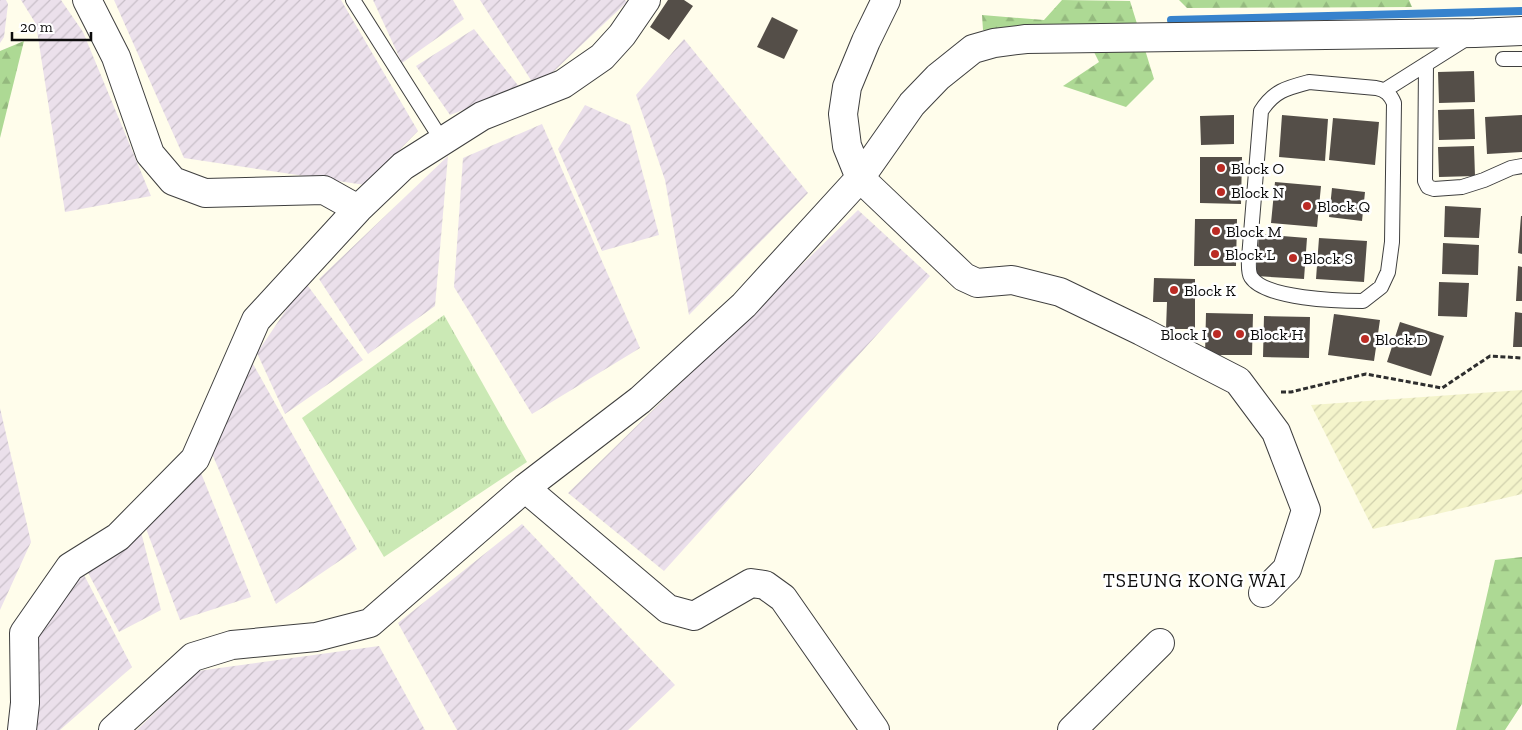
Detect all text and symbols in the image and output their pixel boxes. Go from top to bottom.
scale bar [12,10,91,42]
text: 20 m [20,18,53,36]
place label: Block O [1231,159,1284,178]
marker: Block O [1215,162,1227,174]
place label: Block N [1231,183,1284,202]
marker: Block N [1215,186,1227,198]
place label: Block Q [1317,197,1370,216]
marker: Block Q [1301,200,1313,212]
place label: Block M [1226,222,1282,241]
marker: Block M [1210,225,1222,237]
place label: Block L [1225,245,1275,264]
marker: Block L [1209,248,1221,260]
place label: Block S [1303,249,1353,268]
marker: Block S [1287,252,1299,264]
place label: Block K [1184,281,1236,300]
marker: Block K [1168,284,1180,296]
place label: Block I [1160,325,1207,344]
place label: Block H [1250,325,1303,344]
marker: Block I [1211,328,1223,340]
marker: Block H [1234,328,1246,340]
place label: Block D [1375,330,1428,349]
marker: Block D [1359,333,1371,345]
district label: TSEUNG KONG WAI [1103,569,1287,592]

